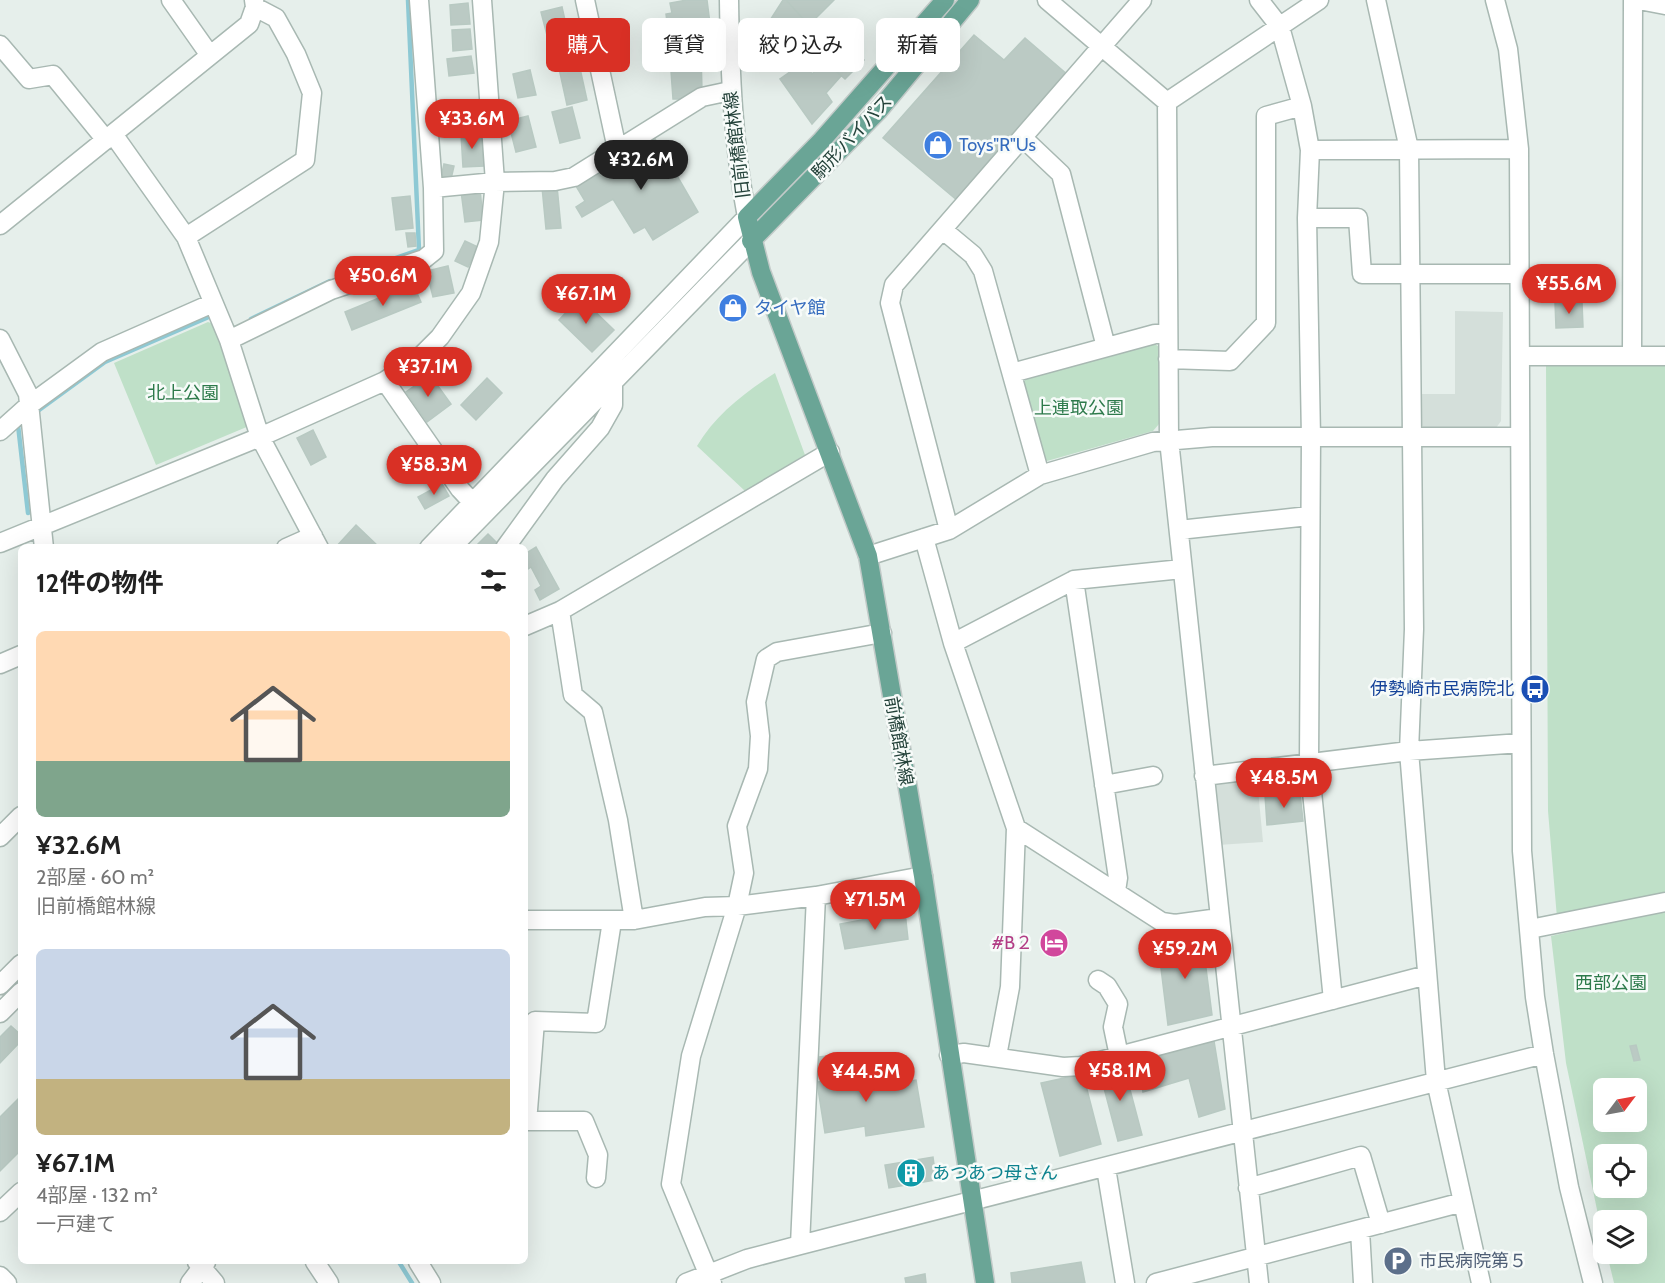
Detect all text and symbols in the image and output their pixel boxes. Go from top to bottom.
chip: 購入 [546,18,630,72]
chip: 賃貸 [642,18,726,72]
chip: 絞り込み [738,18,864,72]
chip: 新着 [876,18,960,72]
street label: 旧前橋館林線 [720,90,754,200]
street label: 駒形バイパス [807,90,897,184]
pin: ¥33.6M [423,99,521,150]
text: ¥33.6M [439,106,505,130]
shop icon: Toys"R"Us [922,129,954,161]
place label: Toys"R"Us [959,134,1036,156]
pin: ¥32.6M [592,140,690,191]
text: ¥32.6M [608,147,674,171]
pin: ¥50.6M [334,256,432,307]
text: ¥50.6M [348,263,418,287]
pin: ¥55.6M [1520,264,1618,315]
text: ¥55.6M [1536,271,1602,295]
pin: ¥67.1M [537,274,635,325]
text: ¥67.1M [556,281,616,305]
shop icon: タイヤ館 [717,292,749,324]
place label: タイヤ館 [754,297,825,319]
pin: ¥37.1M [379,347,477,398]
text: ¥37.1M [398,354,458,378]
park label: 北上公園 [147,382,219,404]
park label: 上連取公園 [1034,397,1124,419]
pin: ¥58.3M [385,445,483,496]
text: ¥58.3M [401,452,467,476]
icon: filters [477,564,510,597]
text: 12件の物件 [36,567,163,599]
icon: home [219,670,327,778]
bus stop icon: 伊勢崎市民病院北 [1519,673,1551,705]
place label: 伊勢崎市民病院北 [1370,678,1514,700]
street label: 前橋館林線 [880,695,918,787]
pin: ¥48.5M [1235,758,1333,809]
text: ¥48.5M [1250,765,1318,789]
text: ¥32.6M [36,829,122,861]
text: 2部屋 · 60 m² [36,865,154,889]
pin: ¥71.5M [826,880,924,931]
text: ¥71.5M [844,887,906,911]
text: 旧前橋館林線 [36,894,156,918]
hotel icon: #B２ [1038,927,1070,959]
pin: ¥59.2M [1136,929,1234,980]
place label: #B２ [992,932,1033,954]
text: ¥59.2M [1152,936,1218,960]
park label: 西部公園 [1575,972,1647,994]
icon: home [219,988,327,1096]
pin: ¥58.1M [1071,1051,1169,1102]
pin: ¥44.5M [817,1052,915,1103]
text: ¥58.1M [1088,1058,1152,1082]
text: ¥44.5M [832,1059,900,1083]
north arrow [1593,1078,1647,1132]
map controls [1593,1078,1647,1264]
button: locate [1593,1144,1647,1198]
text: ¥67.1M [36,1147,115,1179]
building icon: あつあつ母さん [895,1157,927,1189]
place label: あつあつ母さん [932,1162,1058,1184]
text: 4部屋 · 132 m² [36,1183,158,1207]
button: layers [1593,1210,1647,1264]
text: 一戸建て [36,1212,116,1236]
parking icon: 市民病院第５ [1382,1245,1414,1277]
place label: 市民病院第５ [1419,1250,1527,1272]

